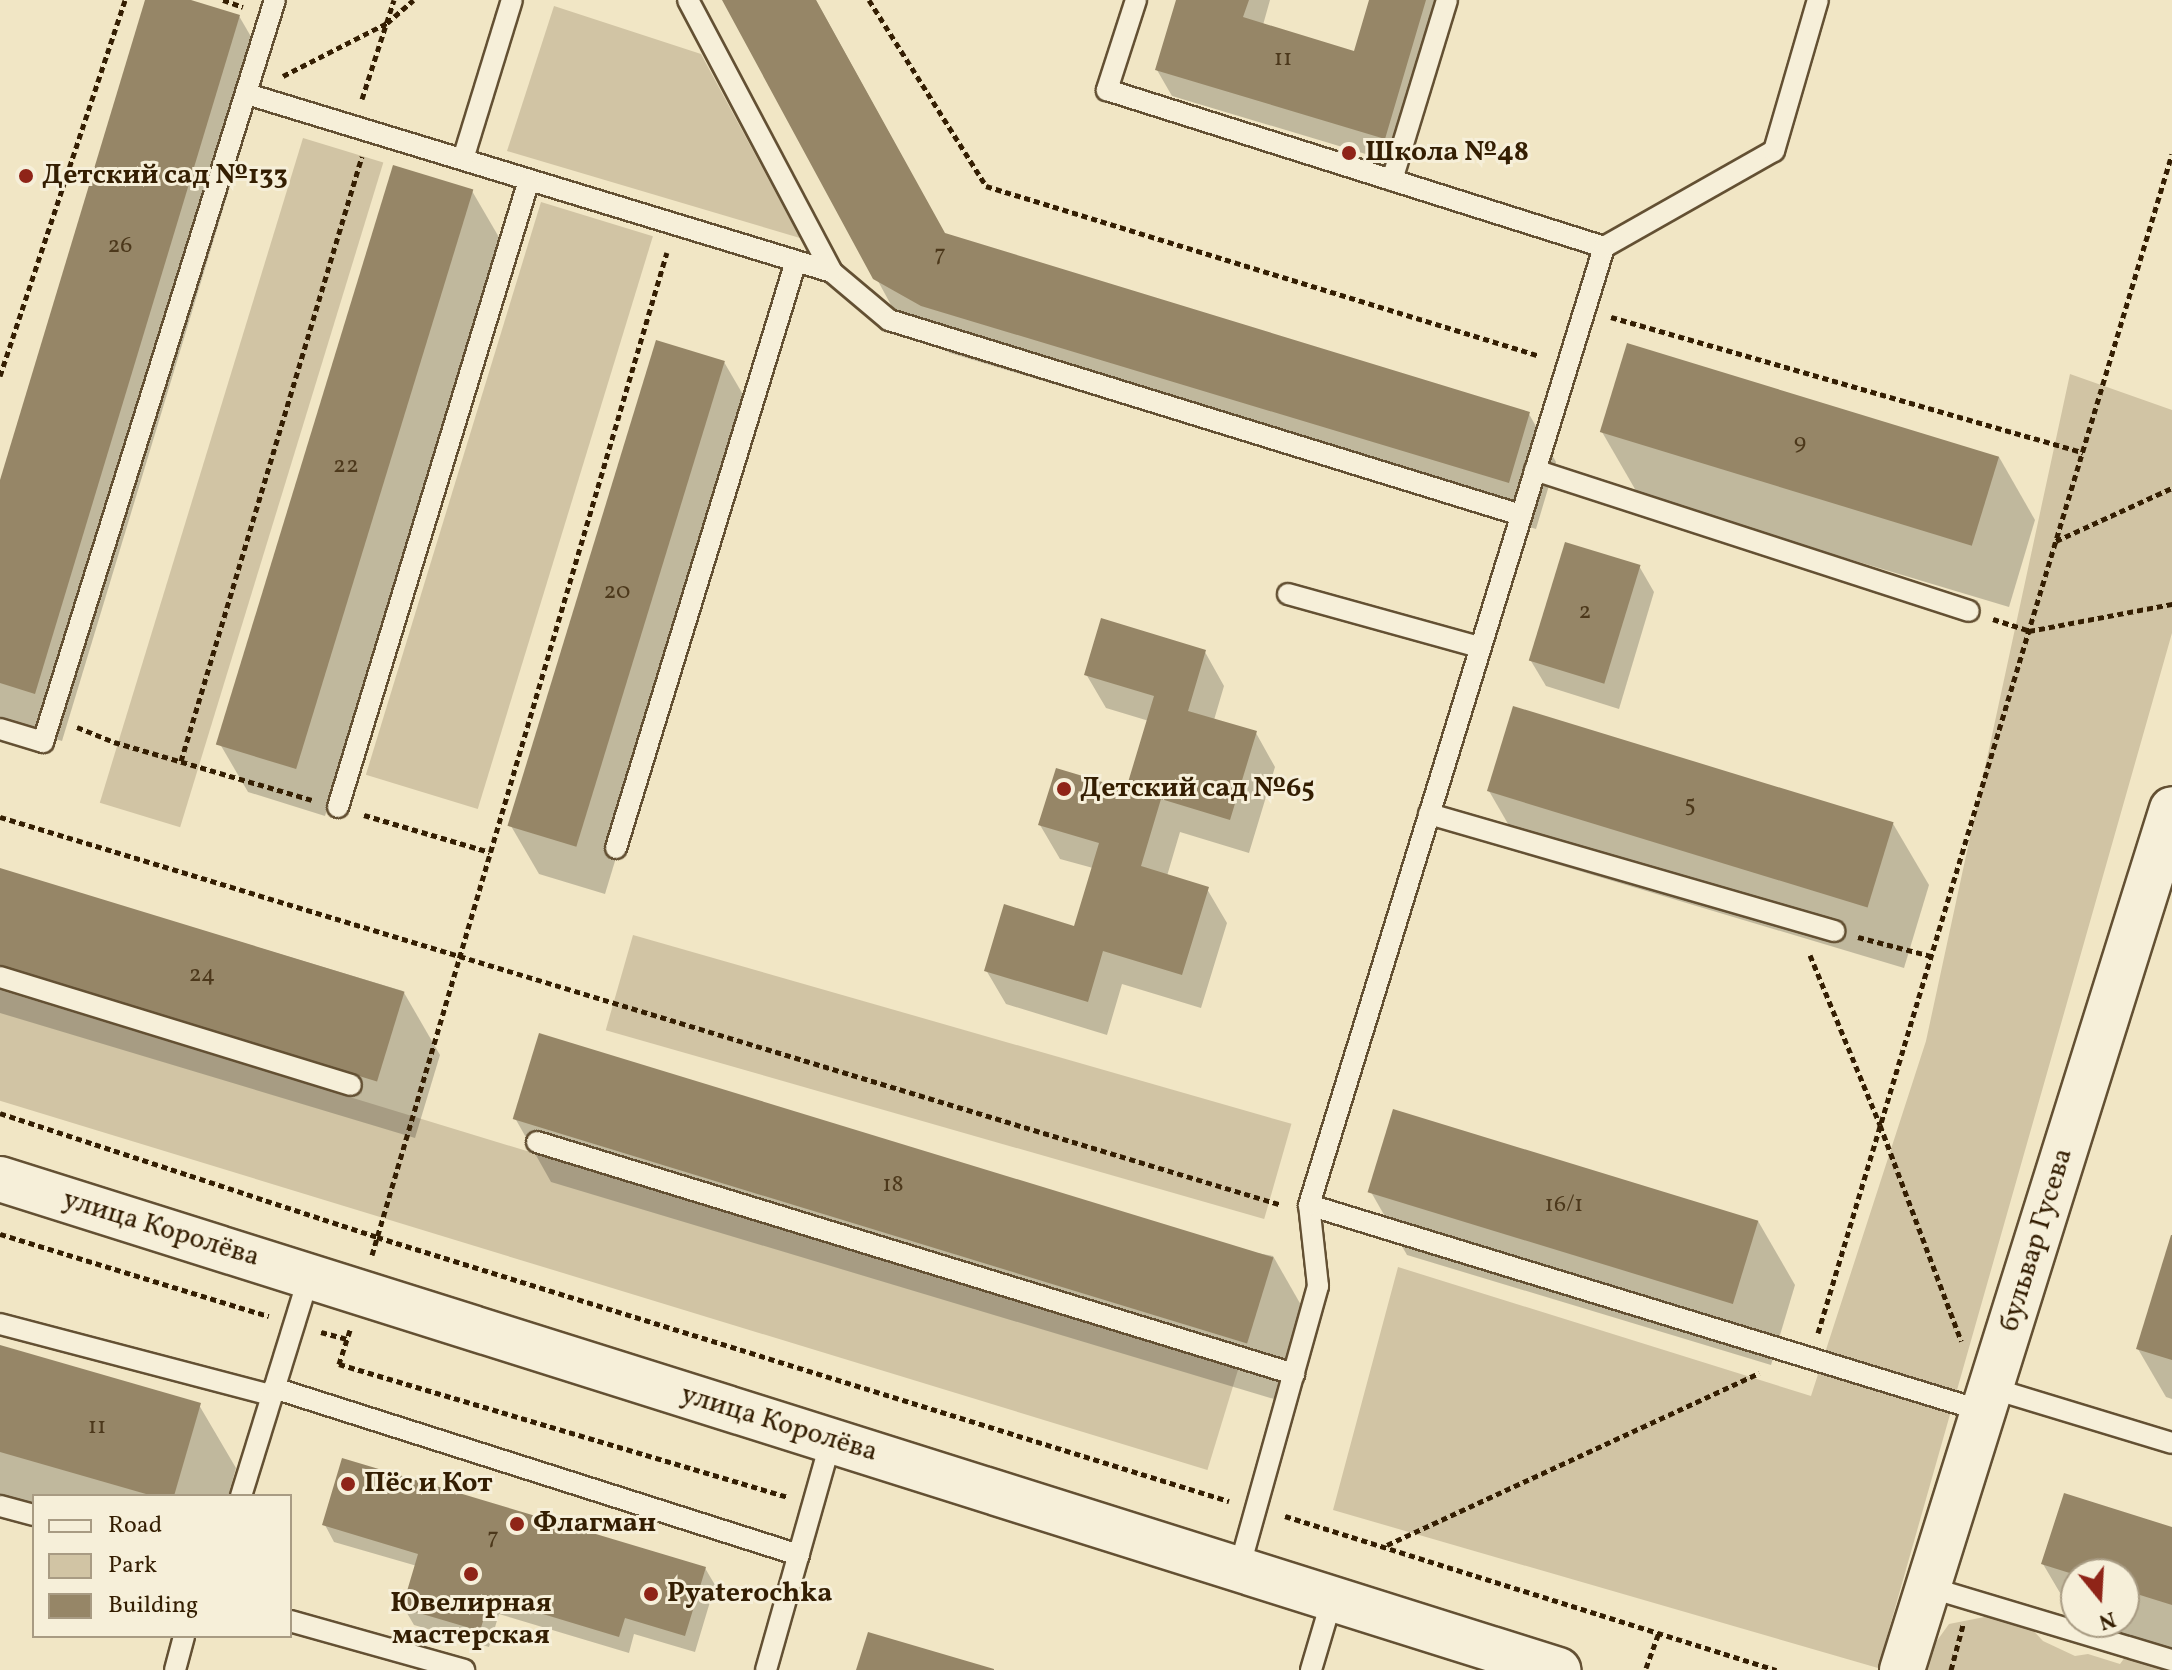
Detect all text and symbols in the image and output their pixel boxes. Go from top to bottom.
house number: 11 [1274,46,1292,74]
place label: Школа №48 [1365,136,1529,170]
marker: Школа №48 [1340,144,1358,162]
place label: Детский сад №133 [42,159,288,193]
marker: Детский сад №133 [17,167,35,185]
house number: 26 [107,233,133,261]
house number: 7 [934,242,946,270]
house number: 9 [1794,430,1806,458]
house number: 22 [333,453,359,481]
house number: 20 [603,579,631,607]
house number: 2 [1579,599,1591,627]
place label: Детский сад №65 [1080,772,1315,806]
marker: Детский сад №65 [1055,780,1073,798]
house number: 5 [1684,792,1696,820]
house number: 24 [189,962,215,990]
street label: бульвар Гусева [1993,1144,2081,1336]
house number: 18 [882,1172,904,1200]
street label: улица Королёва [59,1183,263,1275]
house number: 16/1 [1545,1192,1583,1220]
street label: улица Королёва [677,1378,881,1470]
house number: 11 [88,1414,106,1442]
place label: Пёс и Кот [364,1467,493,1501]
marker: Пёс и Кот [339,1475,357,1493]
legend [32,1494,292,1638]
place label: Флагман [533,1507,656,1541]
text: Road [108,1509,162,1543]
marker: Флагман [508,1515,526,1533]
house number: 7 [487,1525,499,1553]
text: Park [108,1549,157,1583]
north arrow [2060,1558,2140,1638]
marker: Ювелирная мастерская [462,1565,480,1583]
place label: Pyaterochka [667,1577,832,1611]
marker: Pyaterochka [642,1585,660,1603]
place label: Ювелирная мастерская [390,1587,552,1653]
text: Building [108,1589,198,1623]
text: N [2095,1602,2119,1637]

